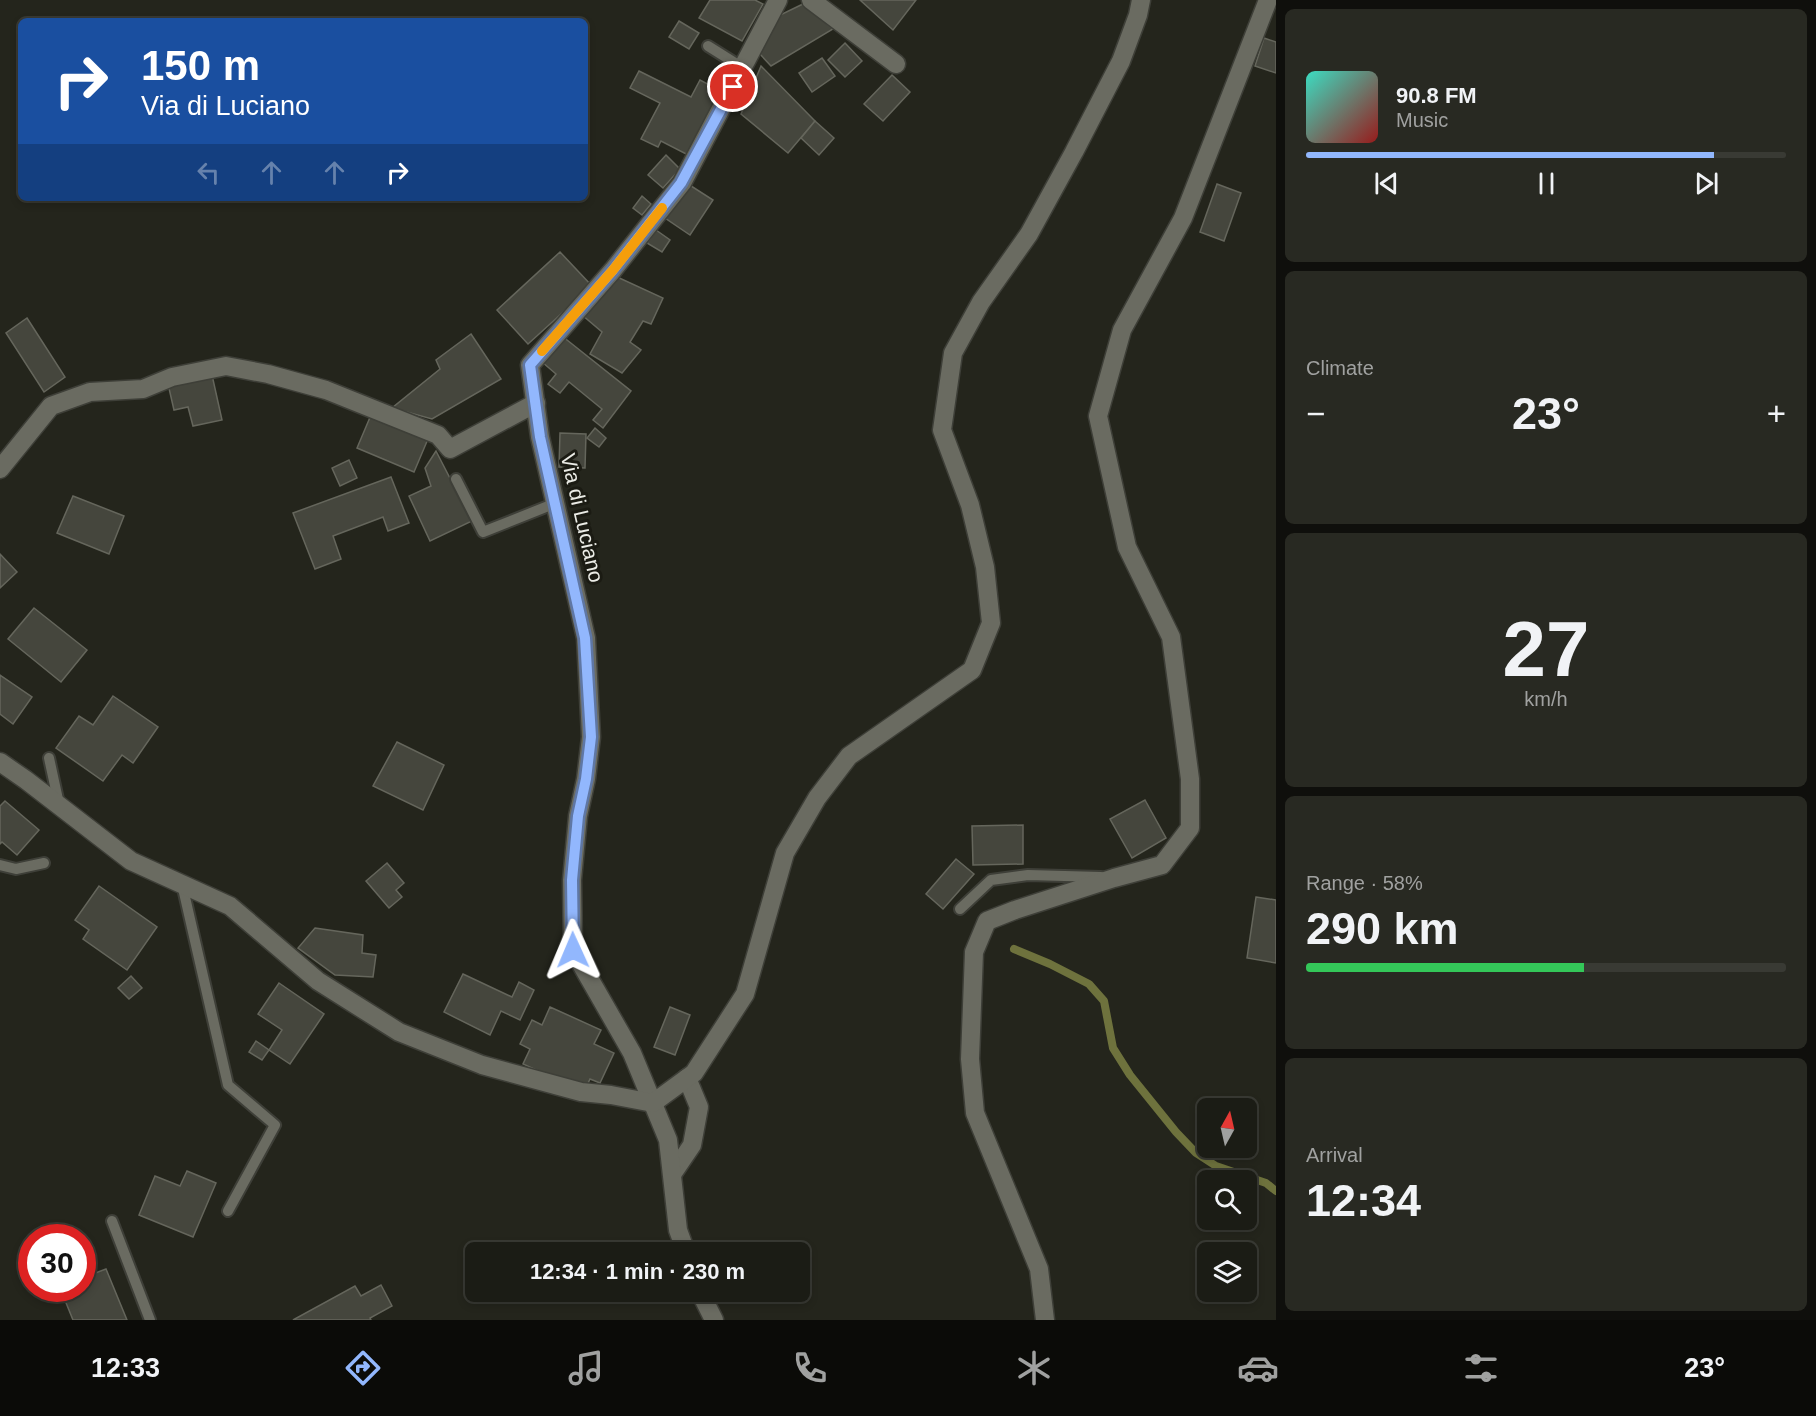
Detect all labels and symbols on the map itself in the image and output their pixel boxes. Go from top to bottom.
pin [707,61,758,112]
street label: Via di Luciano [556,451,608,585]
position arrow [541,918,605,982]
north arrow [1197,1098,1257,1158]
speed limit sign: 30 [18,1224,96,1302]

